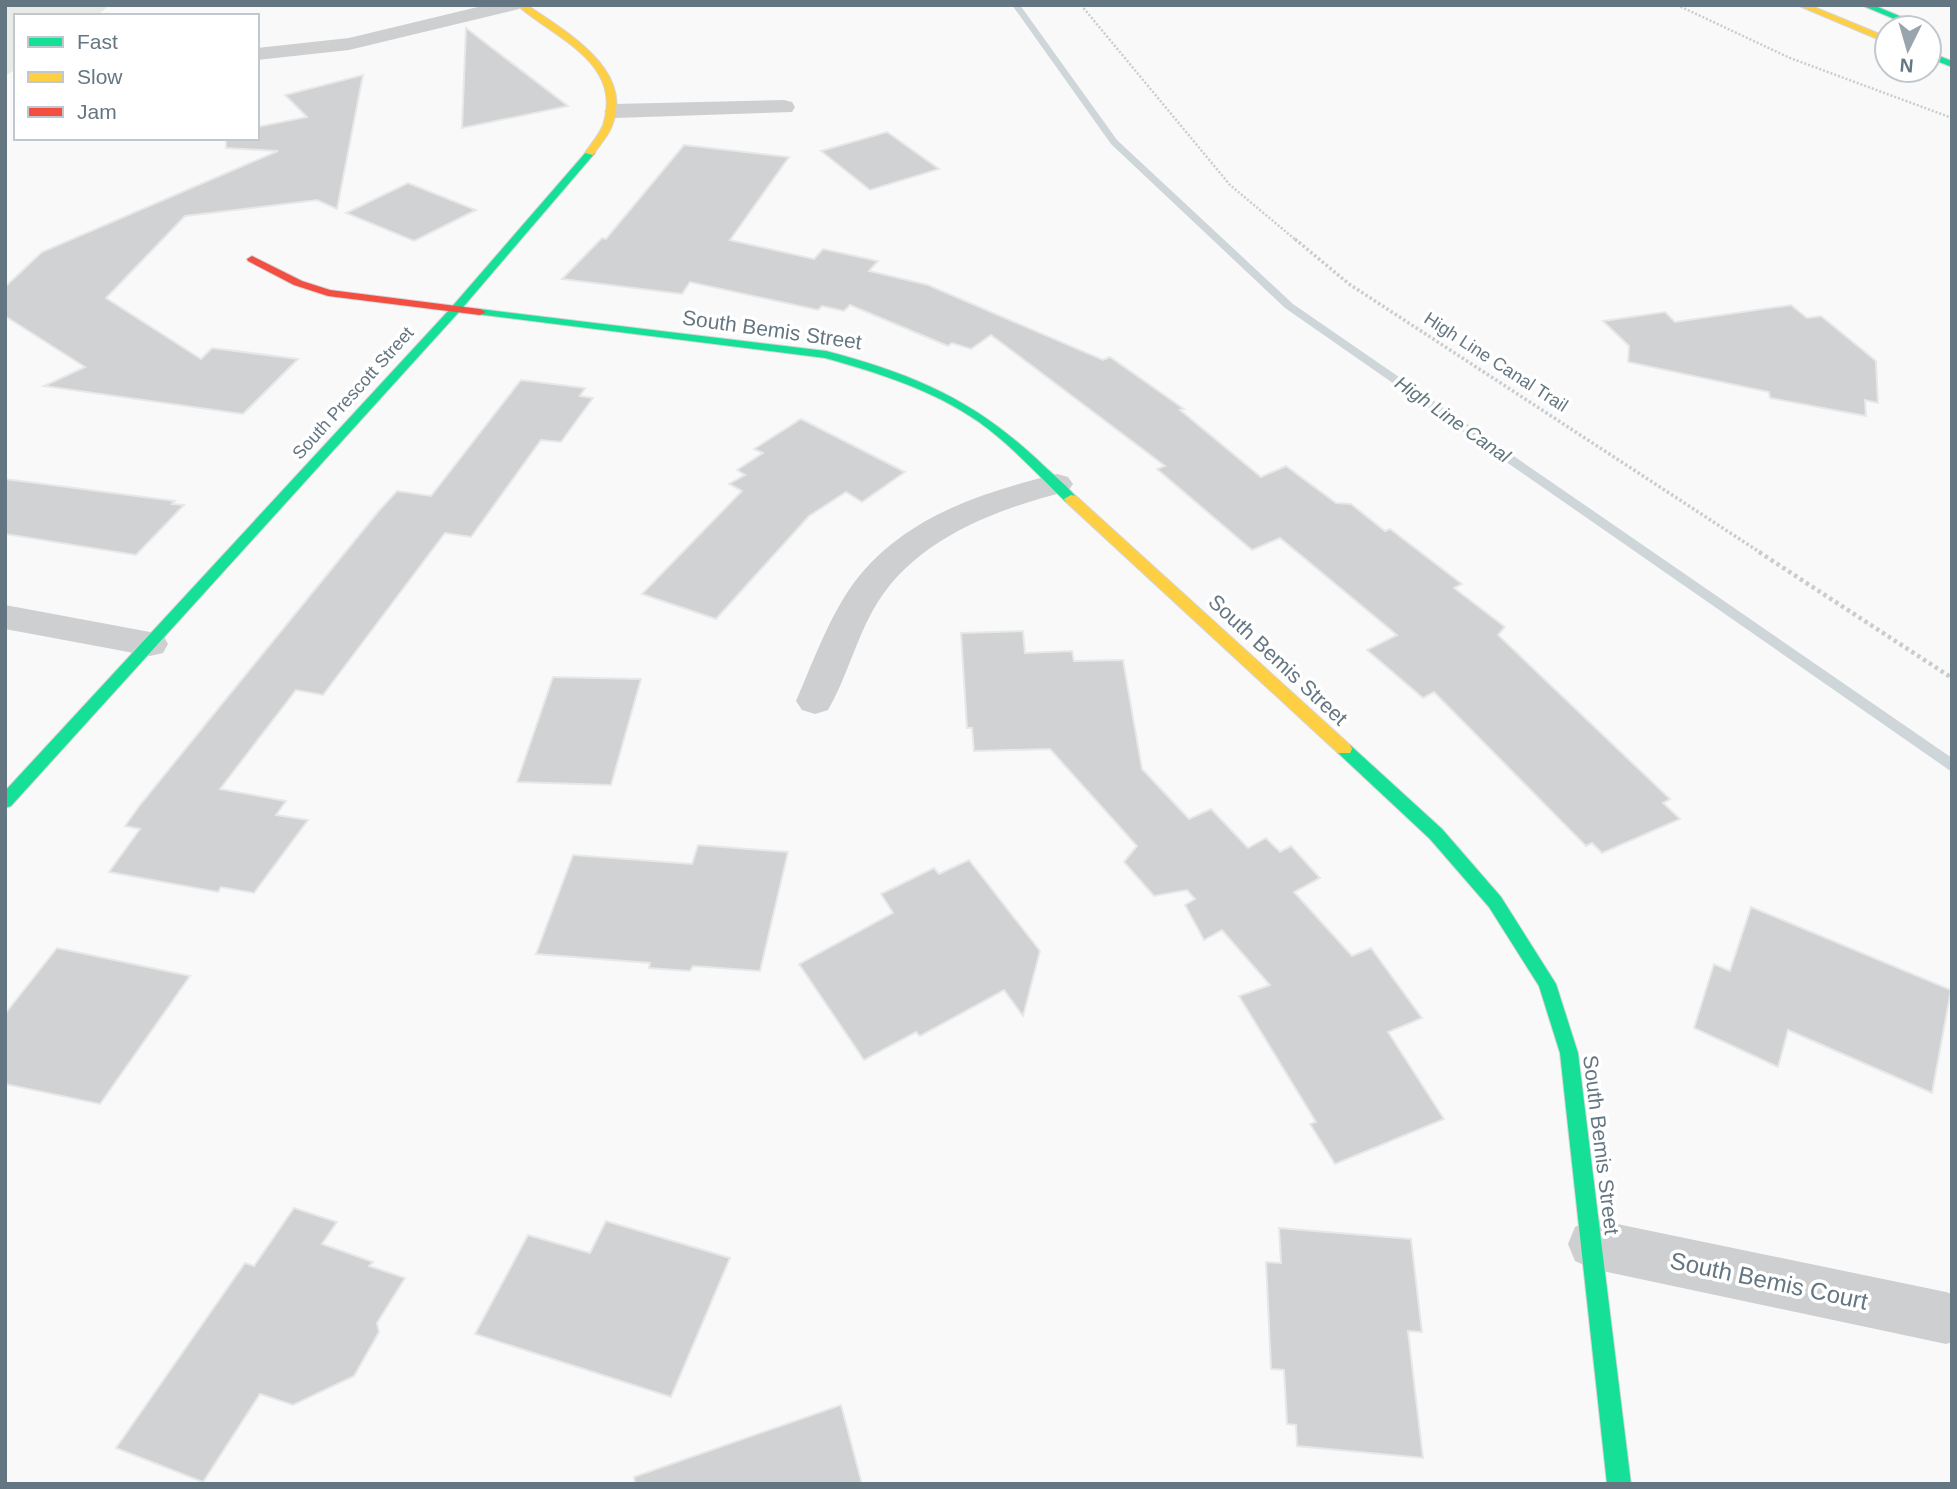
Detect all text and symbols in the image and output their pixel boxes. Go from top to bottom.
legend [14,14,259,140]
north arrow [1873,14,1943,84]
text: Fast [77,30,118,53]
text: N [1899,54,1914,76]
text: Slow [77,65,123,88]
text: Jam [77,100,117,123]
street label: South Bemis Street [681,306,863,354]
street label: High Line Canal Trail [1420,308,1572,416]
street label: South Prescott Street [288,323,418,463]
water label: High Line Canal [1391,372,1515,467]
street label: South Bemis Street [1204,590,1352,730]
street label: South Bemis Street [1579,1054,1624,1236]
street label: South Bemis Court [1668,1246,1871,1315]

